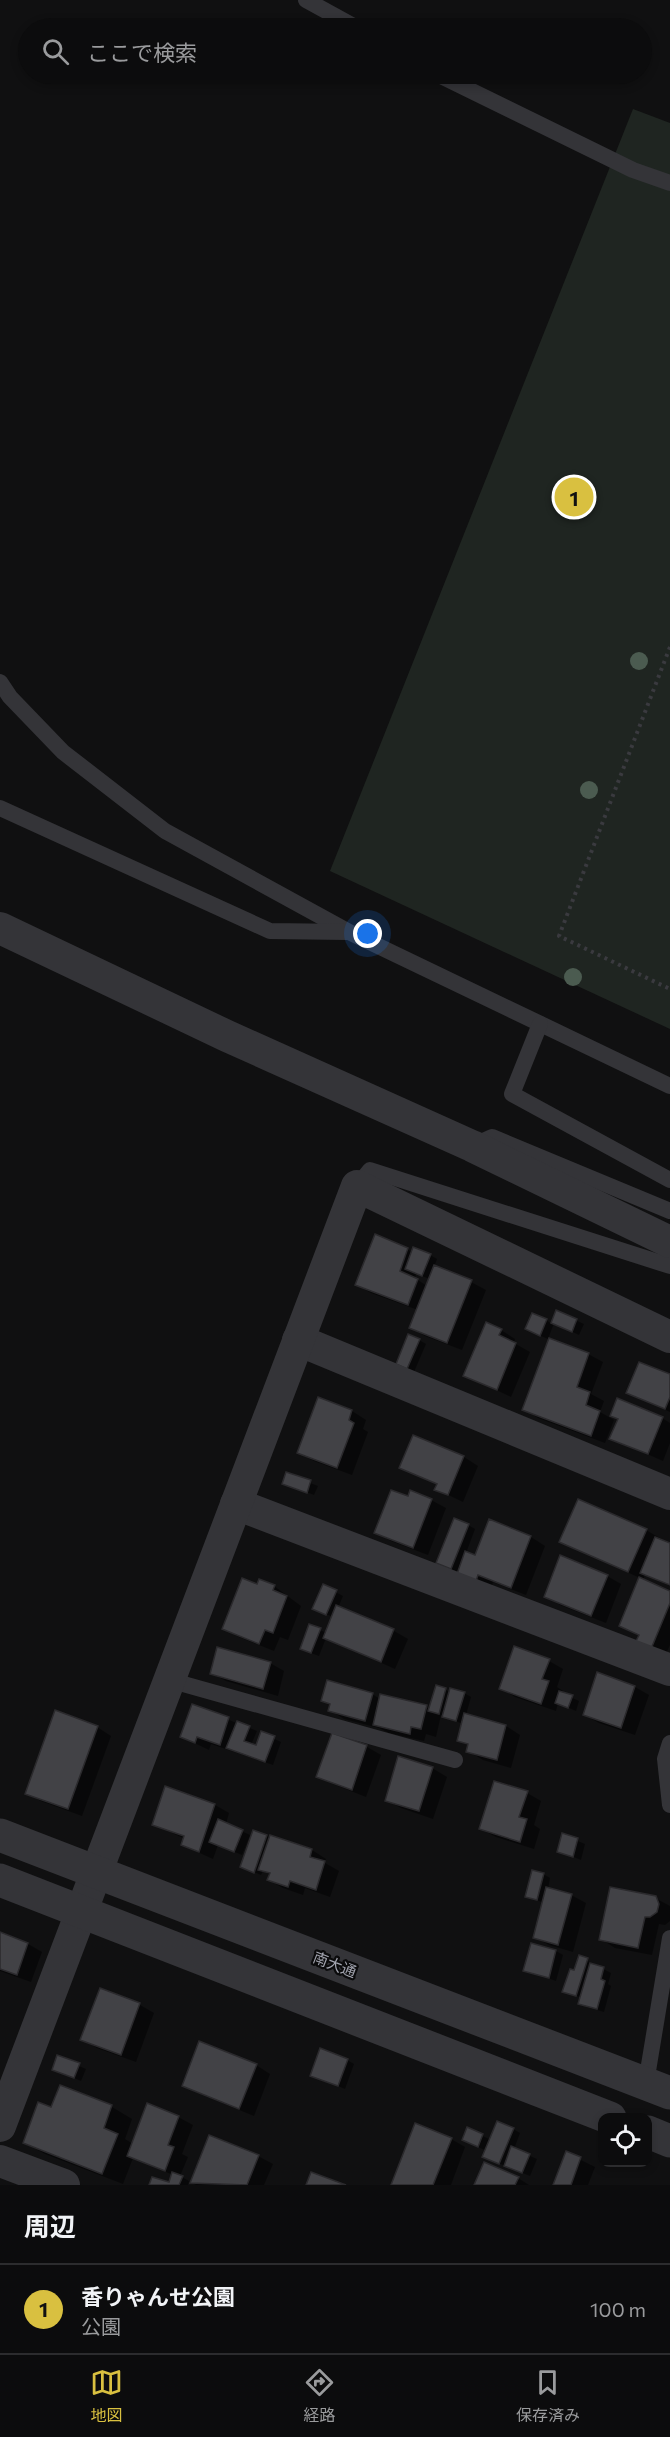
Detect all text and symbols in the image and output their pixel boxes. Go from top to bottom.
search box [18,18,652,84]
icon: search [39,35,72,68]
text: ここで検索 [87,39,197,66]
pin: 1 [554,474,594,520]
your location [353,919,382,948]
street label: 南大通 [311,1948,359,1980]
map controls [598,2113,652,2167]
button: locate [598,2113,652,2167]
text: 周辺 [24,2210,76,2241]
text: 香りゃんせ公園 [81,2283,235,2310]
text: 1 [39,2297,48,2321]
text: 100 m [590,2297,646,2321]
text: 公園 [81,2314,121,2338]
tab: 地図 [90,2366,123,2426]
tab: 経路 [303,2366,336,2426]
tab: 保存済み [516,2366,580,2426]

